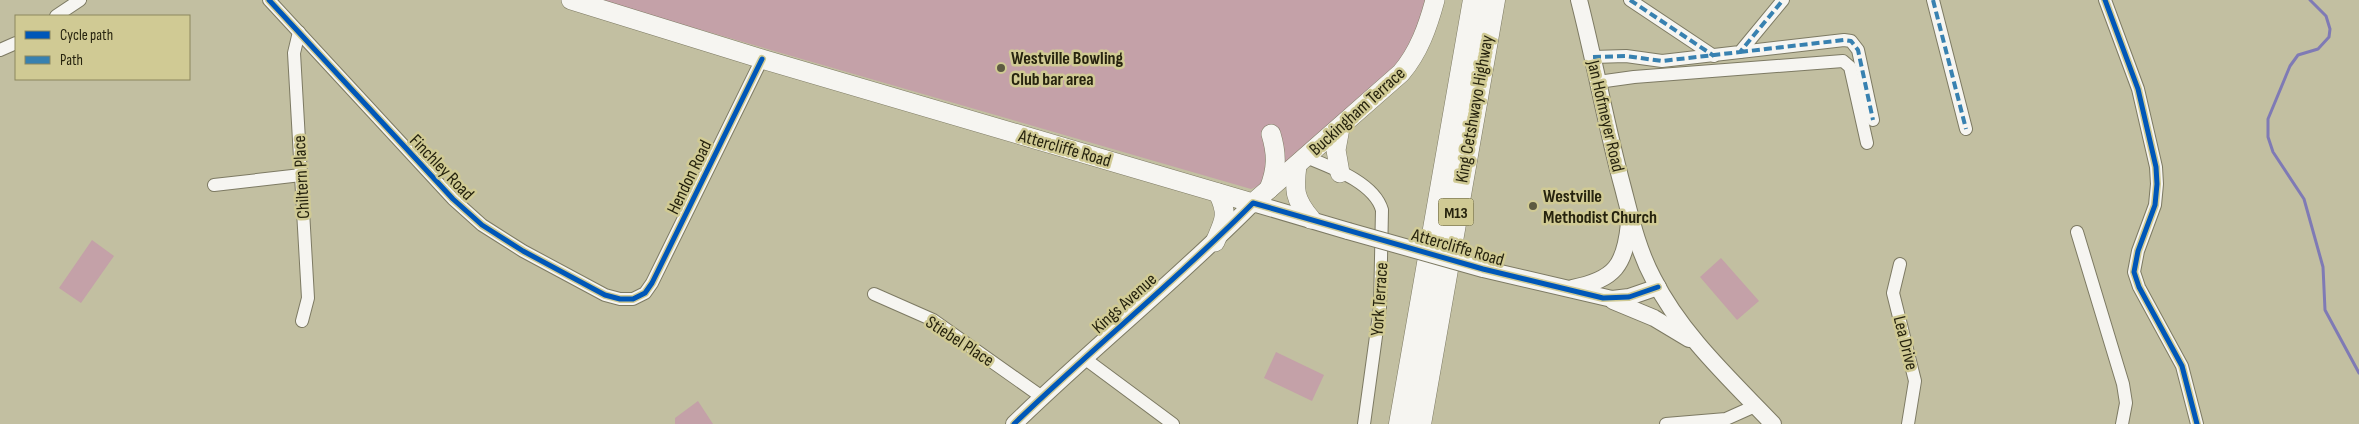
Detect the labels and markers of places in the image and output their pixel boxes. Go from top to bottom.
place label: Westville Bowling Club bar area [1011,48,1124,90]
marker: Westville Bowling Club bar area [995,62,1007,74]
place label: Westville Methodist Church [1543,186,1657,228]
marker: Westville Methodist Church [1527,200,1539,212]

